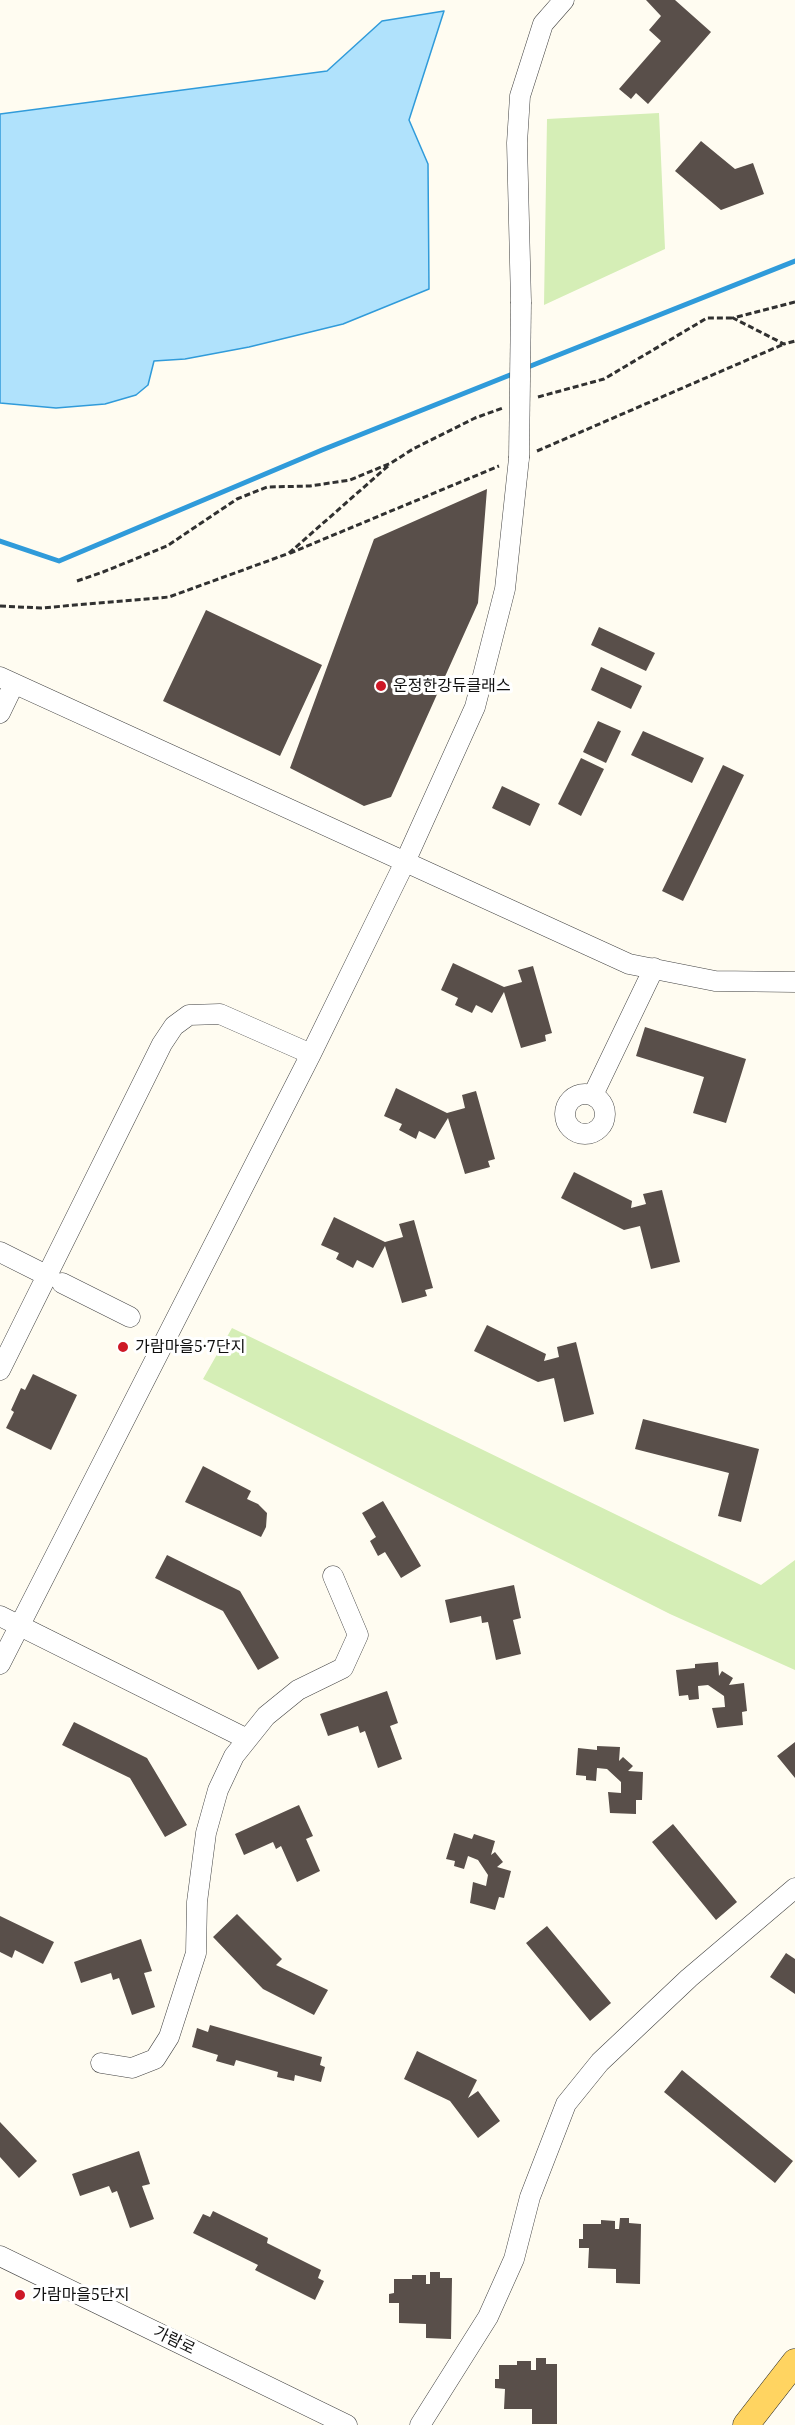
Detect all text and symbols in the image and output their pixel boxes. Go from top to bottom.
place label: 운정한강듀클래스 [393,676,511,696]
marker: 운정한강듀클래스 [374,679,388,693]
place label: 가람마을5·7단지 [135,1337,245,1357]
marker: 가람마을5·7단지 [116,1340,130,1354]
place label: 가람마을5단지 [32,2285,129,2305]
marker: 가람마을5단지 [13,2288,27,2302]
street label: 가람로 [150,2323,198,2359]

